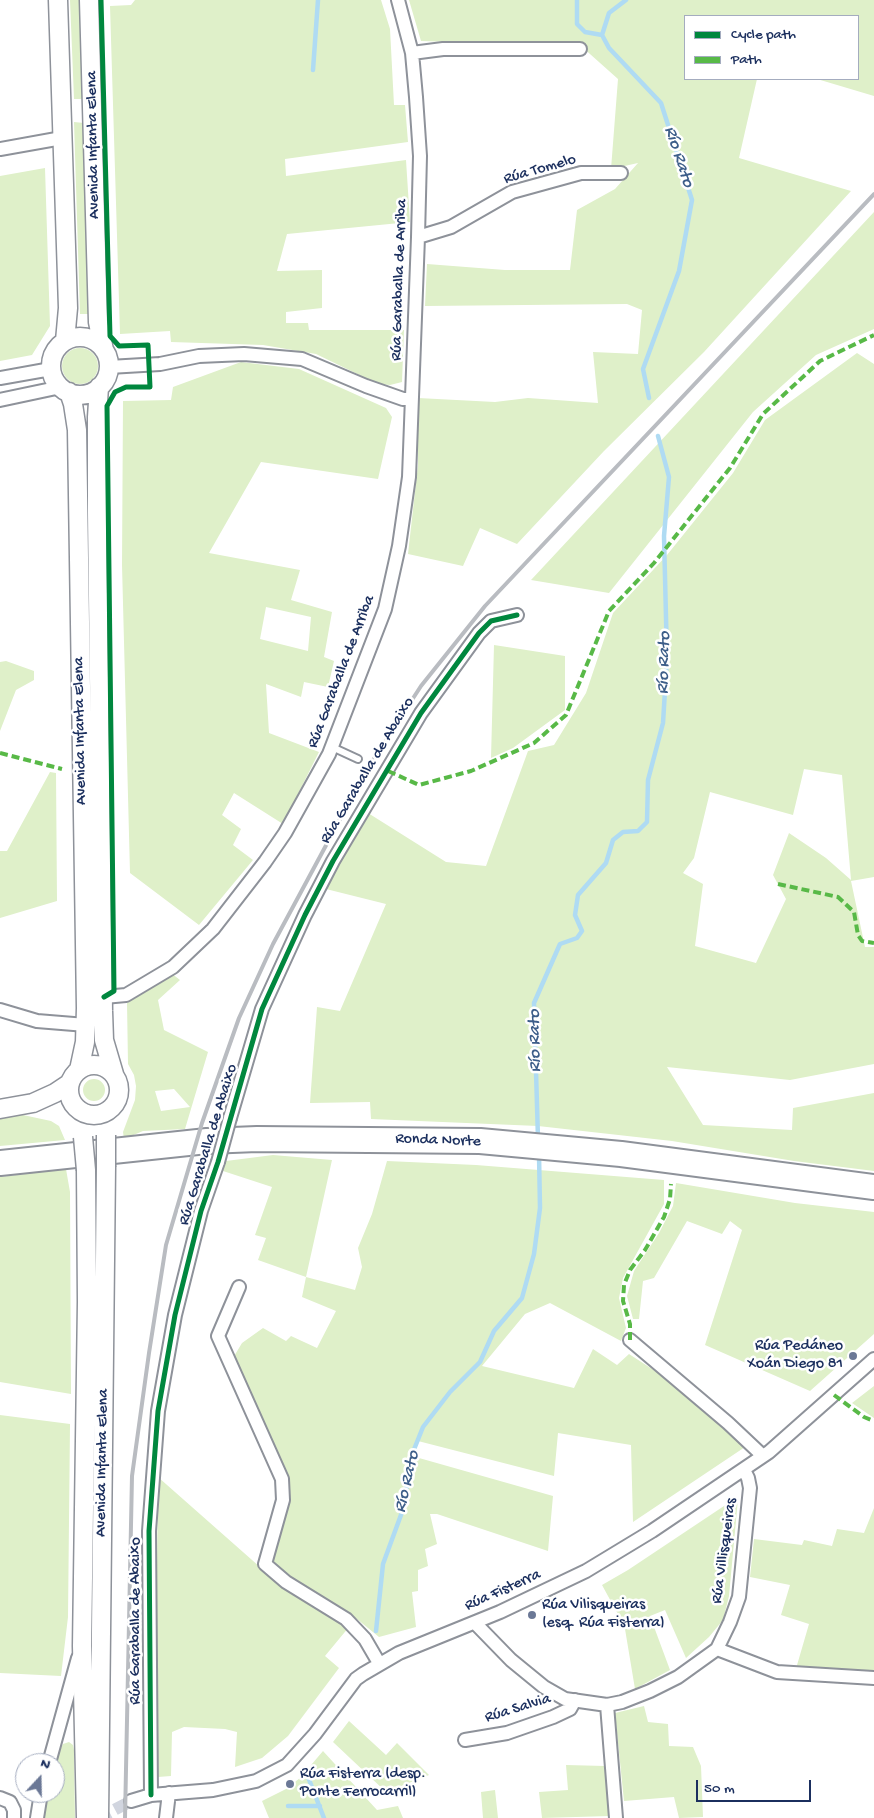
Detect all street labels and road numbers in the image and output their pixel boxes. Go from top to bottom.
street label: Avenida Infanta Elena [83,71,105,219]
street label: Rúa Tomelo [502,151,578,189]
street label: Rúa Garaballa de Arriba [388,199,412,361]
street label: Rúa Garaballa de Arriba [304,593,380,751]
street label: Avenida Infanta Elena [70,657,92,805]
street label: Rúa Garaballa de Abaixo [317,694,419,848]
street label: Rúa Garaballa de Abaixo [175,1062,243,1228]
street label: Ronda Norte [395,1130,481,1152]
street label: Avenida Infanta Elena [92,1389,114,1537]
street label: Rúa Villisqueiras [708,1497,742,1605]
street label: Rúa Garaballa de Abaixo [127,1537,147,1705]
street label: Rúa Fisterra [462,1566,544,1616]
street label: Rúa Salvia [483,1690,553,1728]

